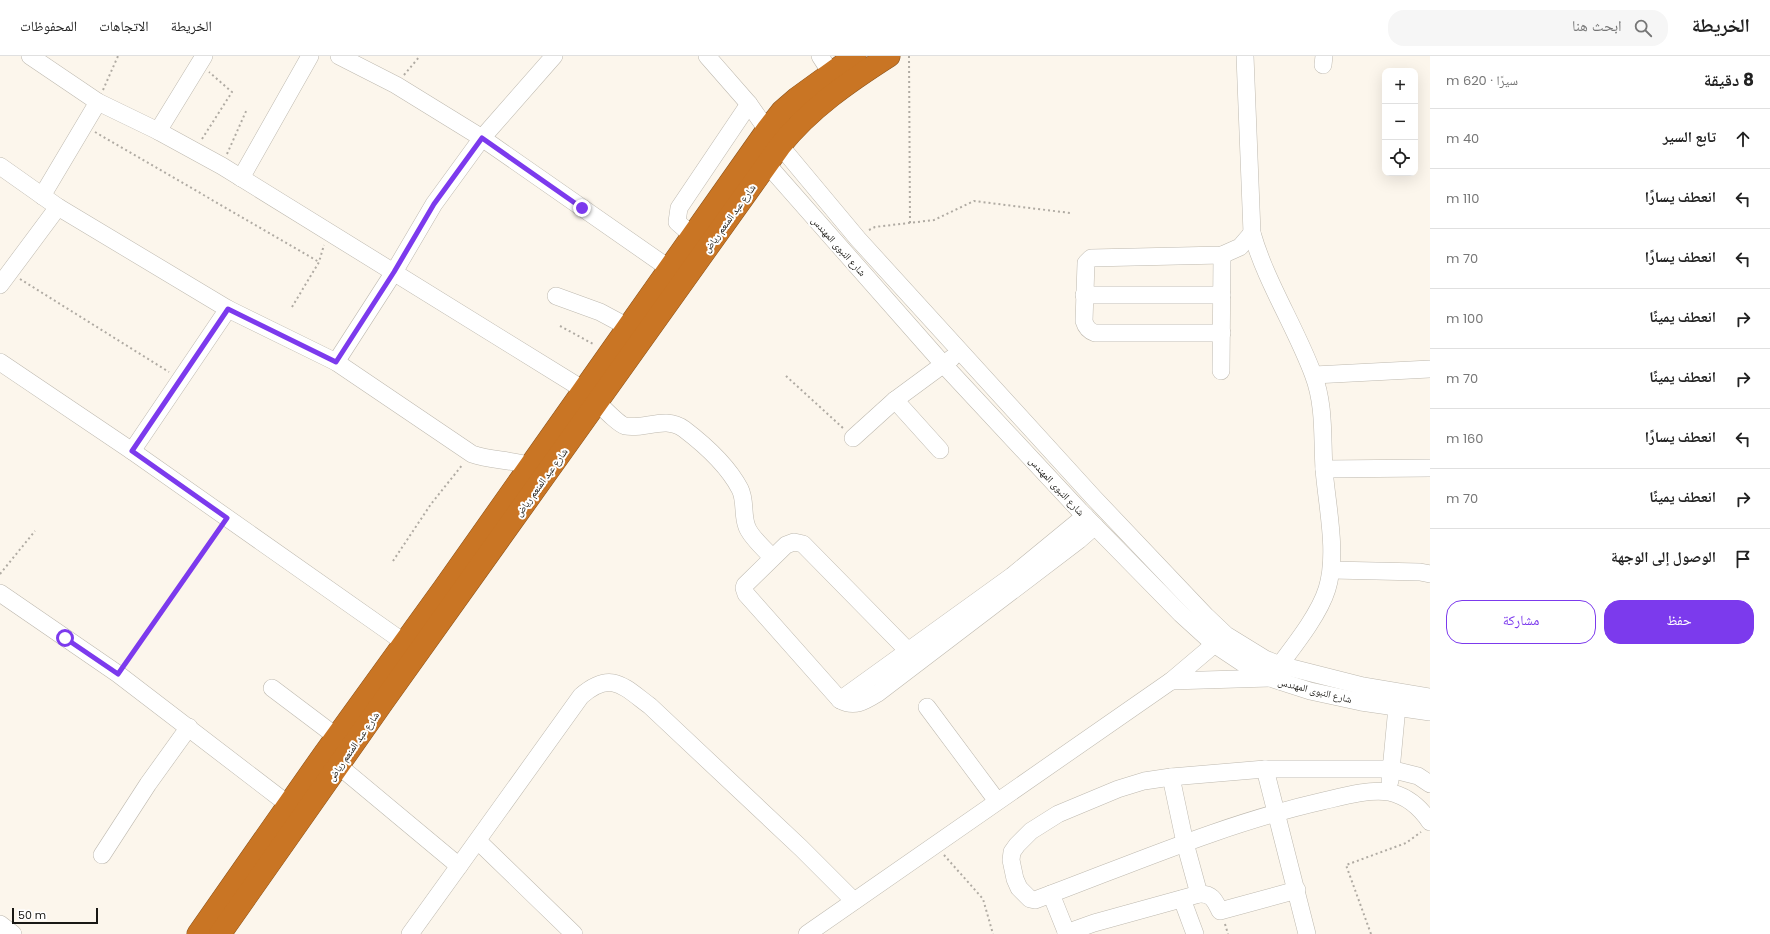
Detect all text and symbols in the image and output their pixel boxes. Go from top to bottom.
search box [1388,10,1668,46]
text: الخريطة [1692,12,1750,39]
text: ابحث هنا [1572,15,1622,36]
text: المحفوظات [20,16,77,36]
text: الاتجاهات [99,16,149,36]
text: الخريطة [171,16,212,36]
icon: search [1632,17,1654,39]
map controls [1382,68,1418,176]
button: + [1382,68,1418,104]
text: 8 دقيقة [1704,68,1754,92]
text: سيرًا · 620 m [1446,71,1518,90]
button: − [1382,104,1418,140]
text: تابع السير [1663,126,1716,147]
icon: ahead [1732,128,1754,150]
text: 40 m [1446,129,1479,148]
button: locate [1382,140,1418,176]
street label: شارع عبد المنعم رياض [699,181,760,256]
text: انعطف يسارًا [1645,186,1716,207]
icon: left [1732,188,1754,210]
text: 110 m [1446,189,1479,208]
route end [573,199,591,217]
street label: شارع النبوى المهندس [808,213,870,280]
text: انعطف يسارًا [1645,246,1716,267]
icon: left [1732,248,1754,270]
text: 70 m [1446,249,1478,268]
text: انعطف يمينًا [1649,306,1716,327]
icon: right [1732,308,1754,330]
text: 100 m [1446,309,1483,328]
text: انعطف يمينًا [1649,366,1716,387]
icon: right [1732,368,1754,390]
text: 70 m [1446,369,1478,388]
text: انعطف يسارًا [1645,426,1716,447]
icon: left [1732,428,1754,450]
text: 160 m [1446,429,1483,448]
street label: شارع عبد المنعم رياض [511,445,572,520]
street label: شارع النبوى المهندس [1025,454,1088,519]
text: انعطف يمينًا [1649,486,1716,507]
icon: right [1732,488,1754,510]
text: 70 m [1446,489,1478,508]
text: الوصول إلى الوجهة [1611,546,1716,567]
icon: arrive [1732,548,1754,570]
button: مشاركة [1446,600,1596,644]
button: حفظ [1604,600,1754,644]
route start [56,629,74,647]
street label: شارع النبوى المهندس [1276,674,1354,707]
street label: شارع عبد المنعم رياض [324,708,383,784]
scale bar [12,906,98,925]
text: 50 m [18,907,46,923]

